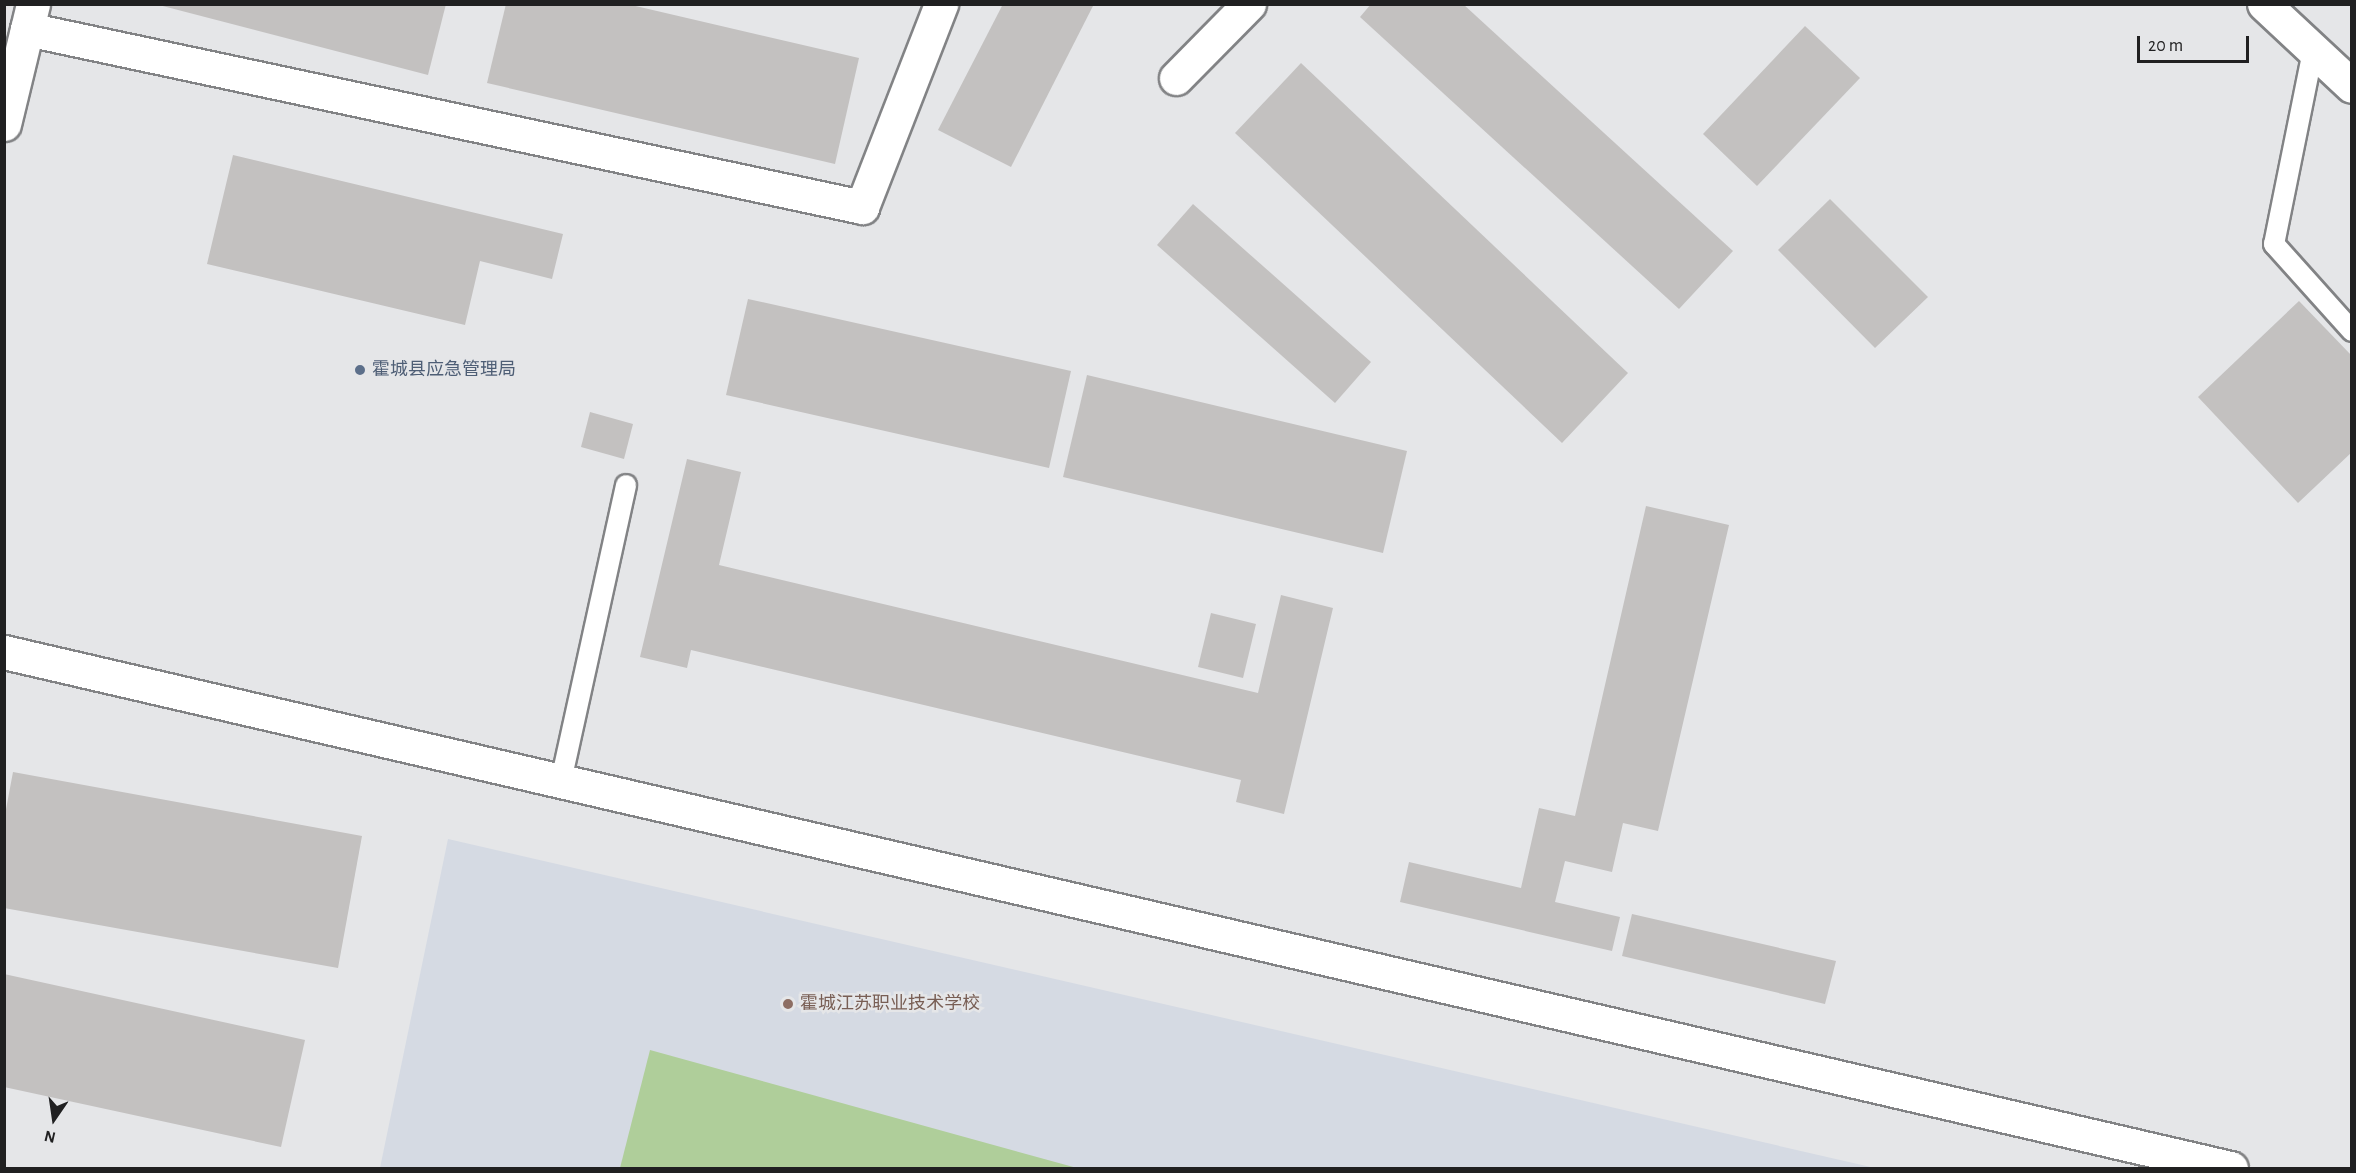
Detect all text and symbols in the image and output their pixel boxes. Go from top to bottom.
scale bar [2140,24,2252,62]
text: 20 m [2148,37,2183,55]
place label: 霍城县应急管理局 [372,359,516,381]
marker: 霍城县应急管理局 [353,363,367,377]
place label: 霍城江苏职业技术学校 [800,993,980,1015]
marker: 霍城江苏职业技术学校 [781,997,795,1011]
north arrow [24,1089,84,1149]
text: N [43,1127,57,1146]

